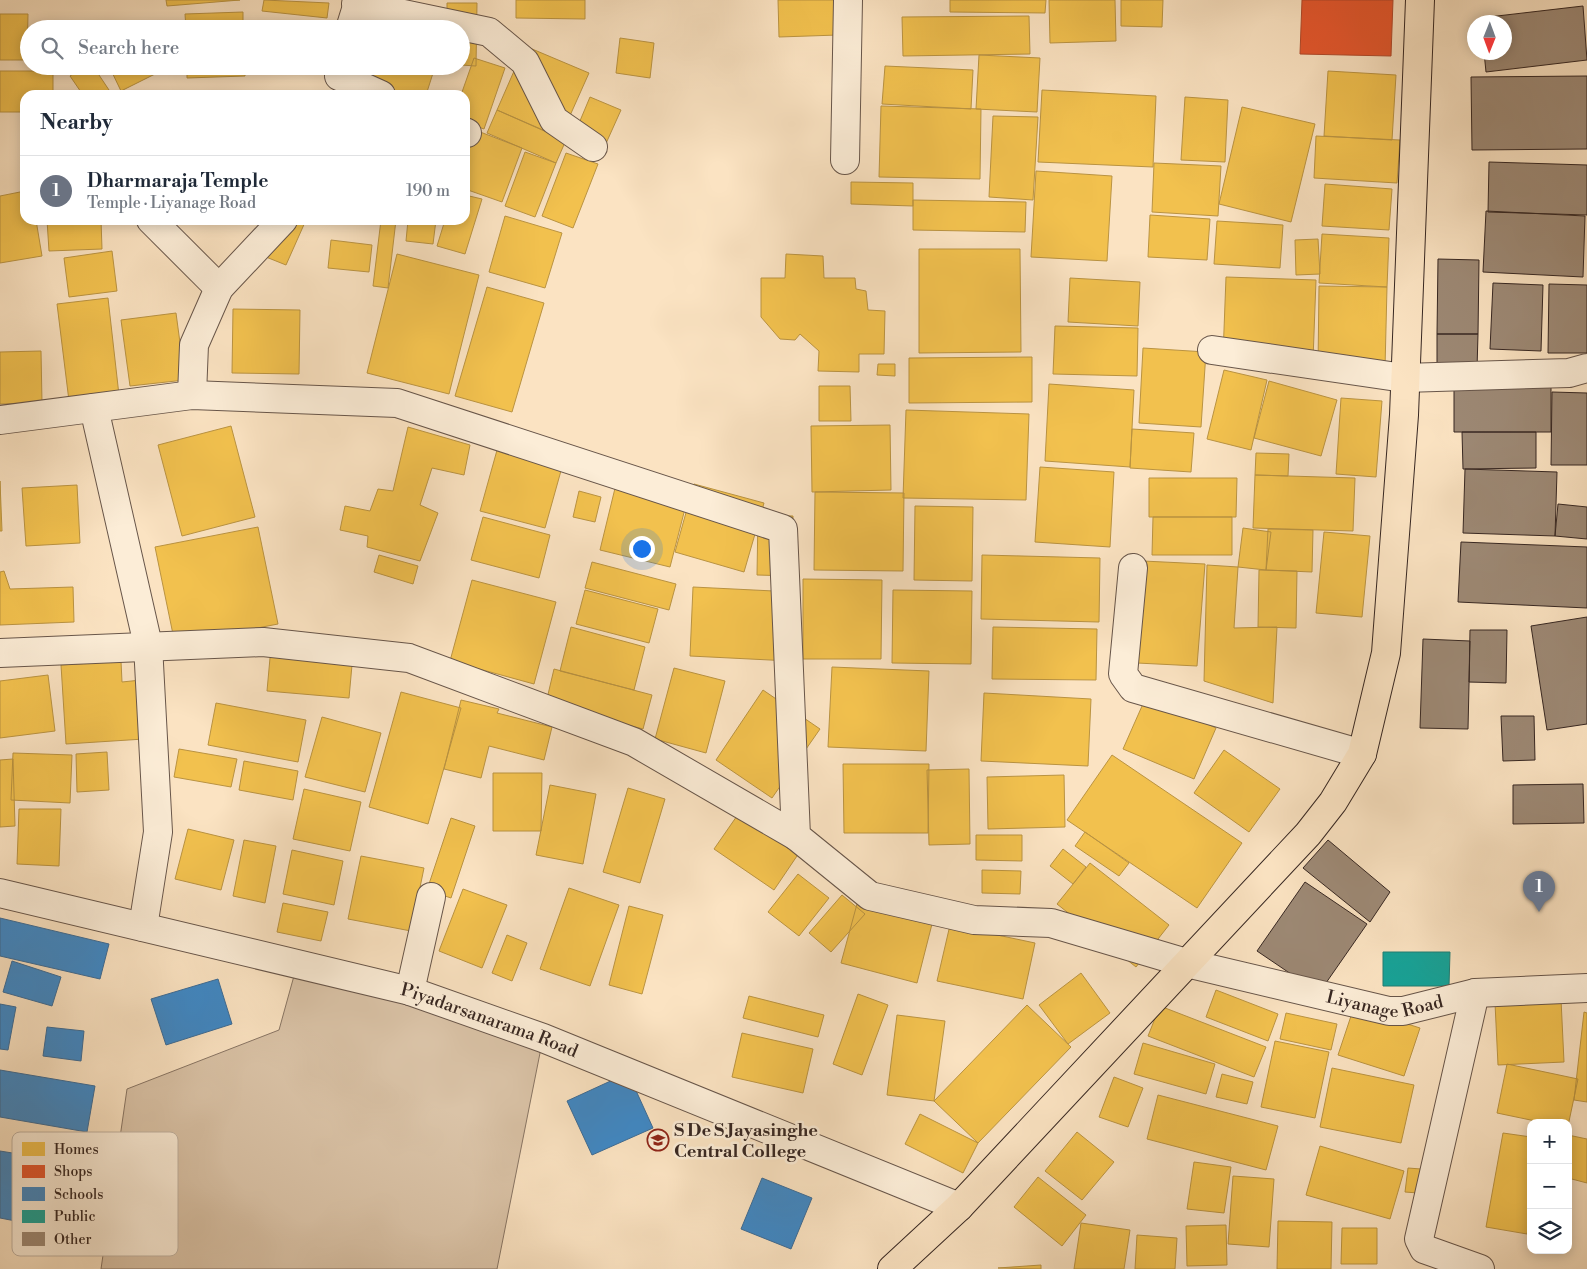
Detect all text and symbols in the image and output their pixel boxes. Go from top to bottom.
north arrow [1467,15,1512,60]
search box [20,20,470,75]
icon: search [38,34,66,62]
text: Search here [78,36,179,60]
text: Nearby [40,110,113,136]
text: Dharmaraja Temple [87,169,268,193]
text: 1 [52,181,60,201]
text: 190 m [406,181,450,201]
text: Temple · Liyanage Road [87,193,256,213]
your location [629,536,655,562]
pin: 1 [1523,871,1555,912]
street label: Piyadarsanarama Road [398,978,582,1063]
street label: Liyanage Road [1324,986,1446,1023]
place label: S De S Jayasinghe Central College [674,1119,818,1163]
map controls [1527,1119,1572,1254]
button: + [1527,1119,1572,1164]
school or university icon: S De S Jayasinghe Central College [646,1128,670,1152]
legend [12,1132,178,1256]
text: Homes [54,1141,99,1159]
text: Shops [54,1163,92,1181]
button: − [1527,1164,1572,1209]
text: Schools [54,1186,103,1204]
text: Public [54,1208,95,1226]
button: layers [1527,1209,1572,1254]
text: Other [54,1231,92,1249]

